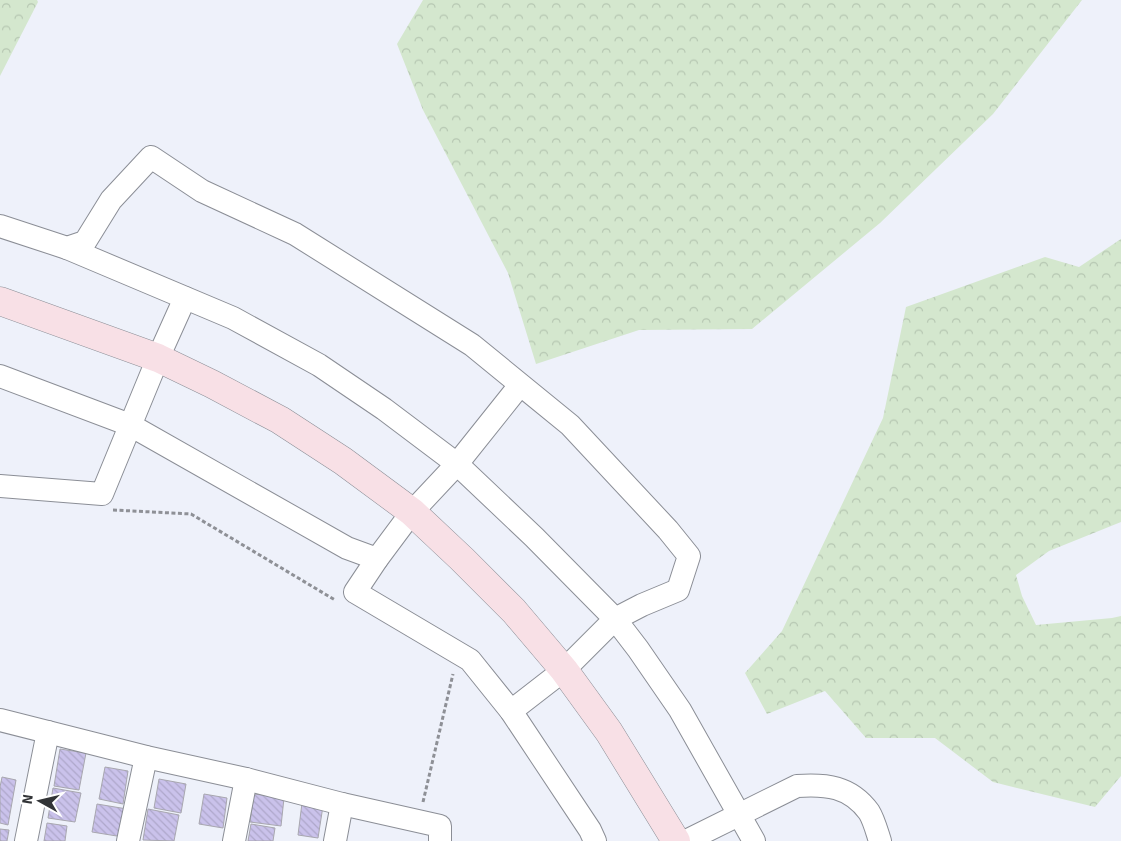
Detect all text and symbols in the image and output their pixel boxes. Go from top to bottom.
north arrow [15,776,65,826]
text: N [19,793,37,805]

